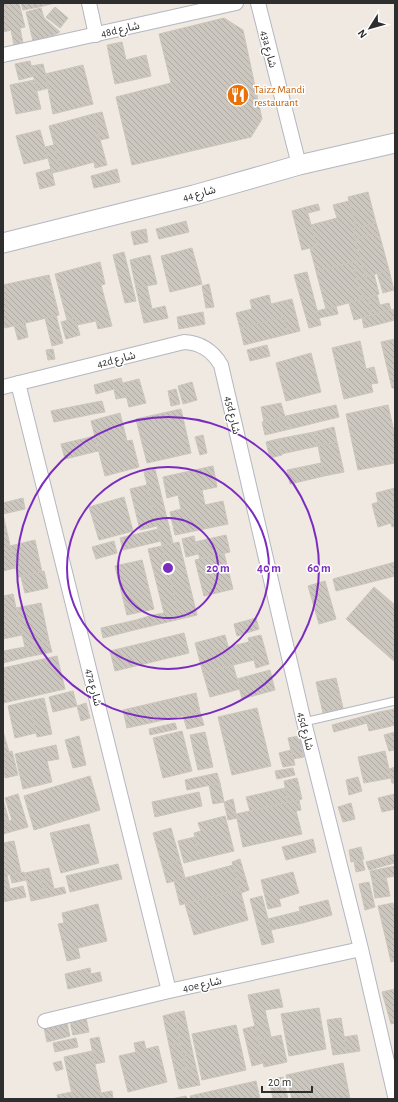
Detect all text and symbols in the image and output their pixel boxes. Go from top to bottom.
north arrow [350,8,390,48]
street label: 48d شارع [100,20,141,41]
text: N [356,27,369,40]
street label: 43a شارع [257,29,279,70]
restaurant icon: Taizz Mandi restaurant [225,82,251,108]
place label: Taizz Mandi restaurant [254,84,305,108]
street label: شارع 44 [181,184,218,205]
street label: 42d شارع [96,349,137,372]
street label: 45d شارع [221,395,242,436]
centre of rings [161,561,175,575]
text: 20 m [206,562,230,574]
text: 40 m [257,562,281,574]
text: 60 m [307,562,331,574]
street label: 47a شارع [82,667,104,708]
street label: 45d شارع [294,711,316,752]
street label: 40e شارع [182,975,223,996]
scale bar [262,1068,312,1094]
text: 20 m [268,1076,291,1088]

